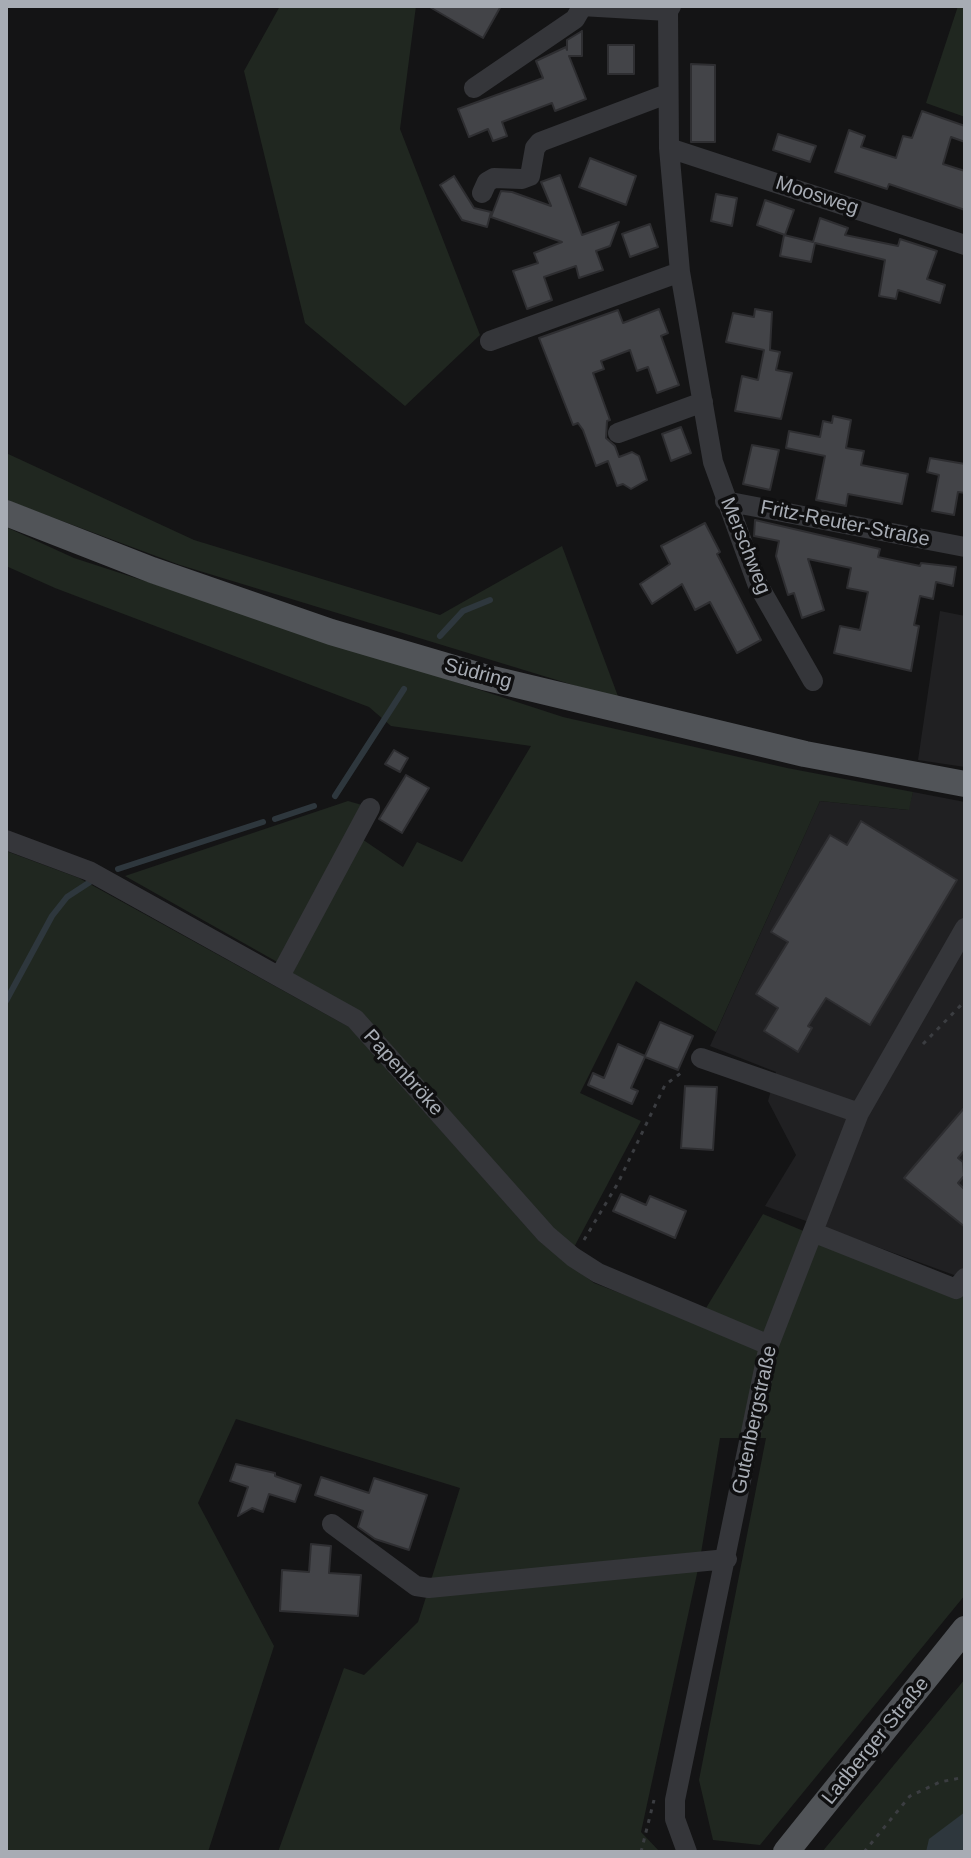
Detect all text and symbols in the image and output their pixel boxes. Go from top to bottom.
street label: Moosweg [773,171,861,221]
street label: Merschweg [715,494,775,598]
street label: Fritz-Reuter-Straße [758,496,932,552]
street label: Südring [442,653,514,695]
street label: Papenbröke [358,1025,448,1121]
street label: Gutenbergstraße [728,1344,782,1496]
street label: Ladberger Straße [817,1673,935,1809]

